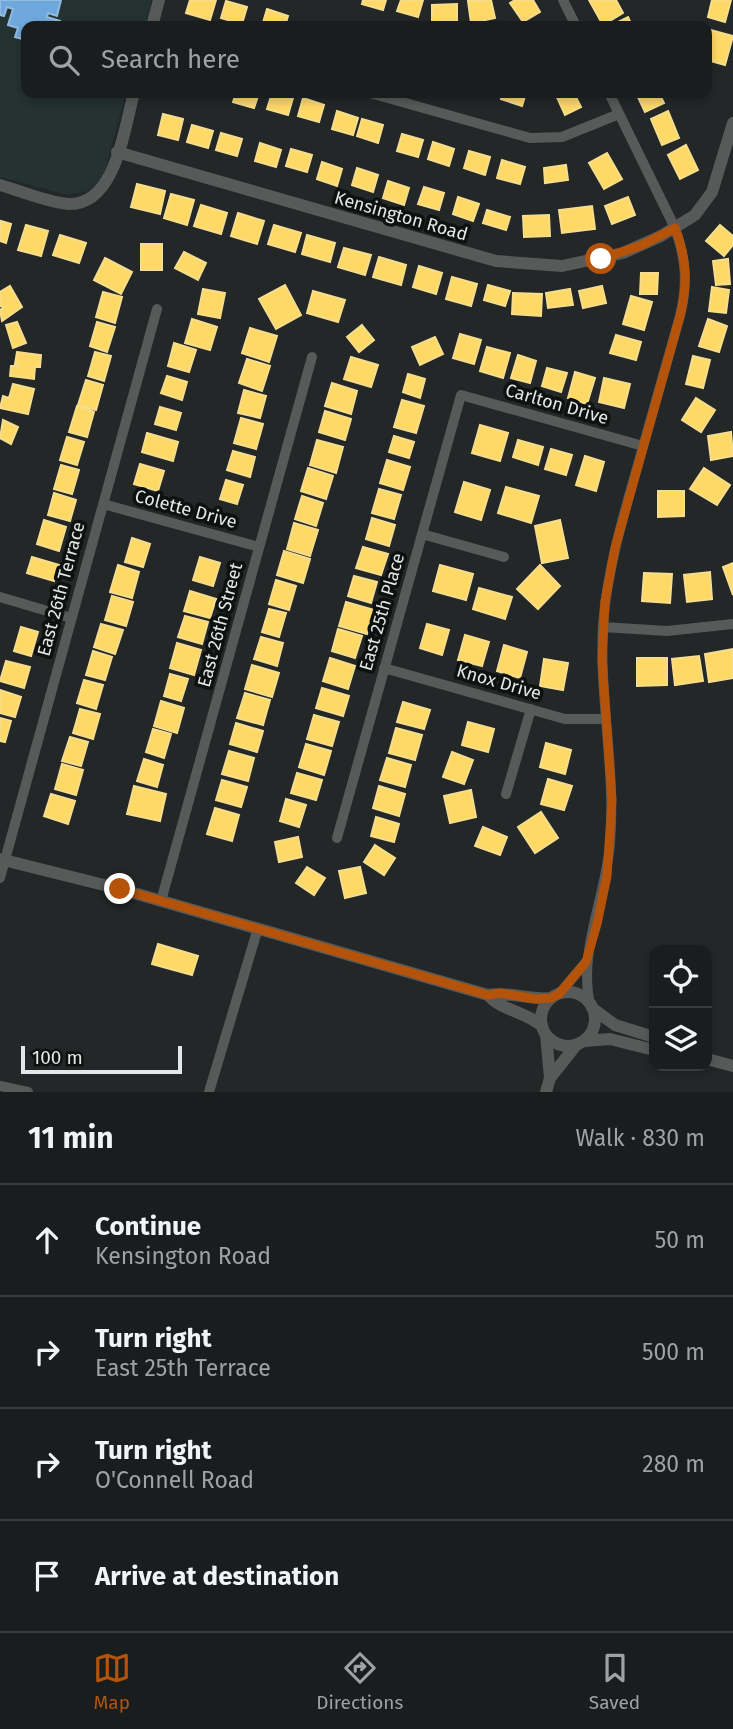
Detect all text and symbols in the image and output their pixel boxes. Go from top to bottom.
search box [21,21,712,98]
icon: search [45,41,83,79]
text: Search here [101,44,240,75]
street label: Kensington Road [332,186,470,246]
route start [585,243,616,274]
street label: Carlton Drive [503,379,611,429]
street label: Colette Drive [133,485,239,533]
street label: East 26th Terrace [32,519,90,659]
street label: East 25th Place [355,551,409,673]
street label: East 26th Street [193,560,247,690]
street label: Knox Drive [454,659,544,705]
route end [104,873,135,904]
map controls [649,945,712,1071]
button: locate [649,945,712,1008]
button: layers [649,1008,712,1071]
scale bar [21,1043,182,1075]
text: 100 m [32,1046,83,1069]
text: 11 min [28,1120,114,1156]
text: Walk · 830 m [575,1124,705,1152]
text: Continue [95,1211,201,1242]
icon: ahead [28,1221,66,1259]
text: 50 m [655,1226,705,1254]
text: Kensington Road [95,1242,271,1270]
text: Turn right [95,1323,212,1354]
icon: right [28,1333,66,1371]
text: 500 m [642,1338,705,1366]
text: East 25th Terrace [95,1354,271,1382]
text: Turn right [95,1435,212,1466]
icon: right [28,1445,66,1483]
text: 280 m [642,1450,705,1478]
text: O'Connell Road [95,1466,254,1494]
icon: arrive [28,1557,66,1595]
text: Arrive at destination [95,1561,339,1592]
tab: Map [93,1649,131,1714]
tab: Directions [316,1649,403,1714]
tab: Saved [589,1649,640,1714]

